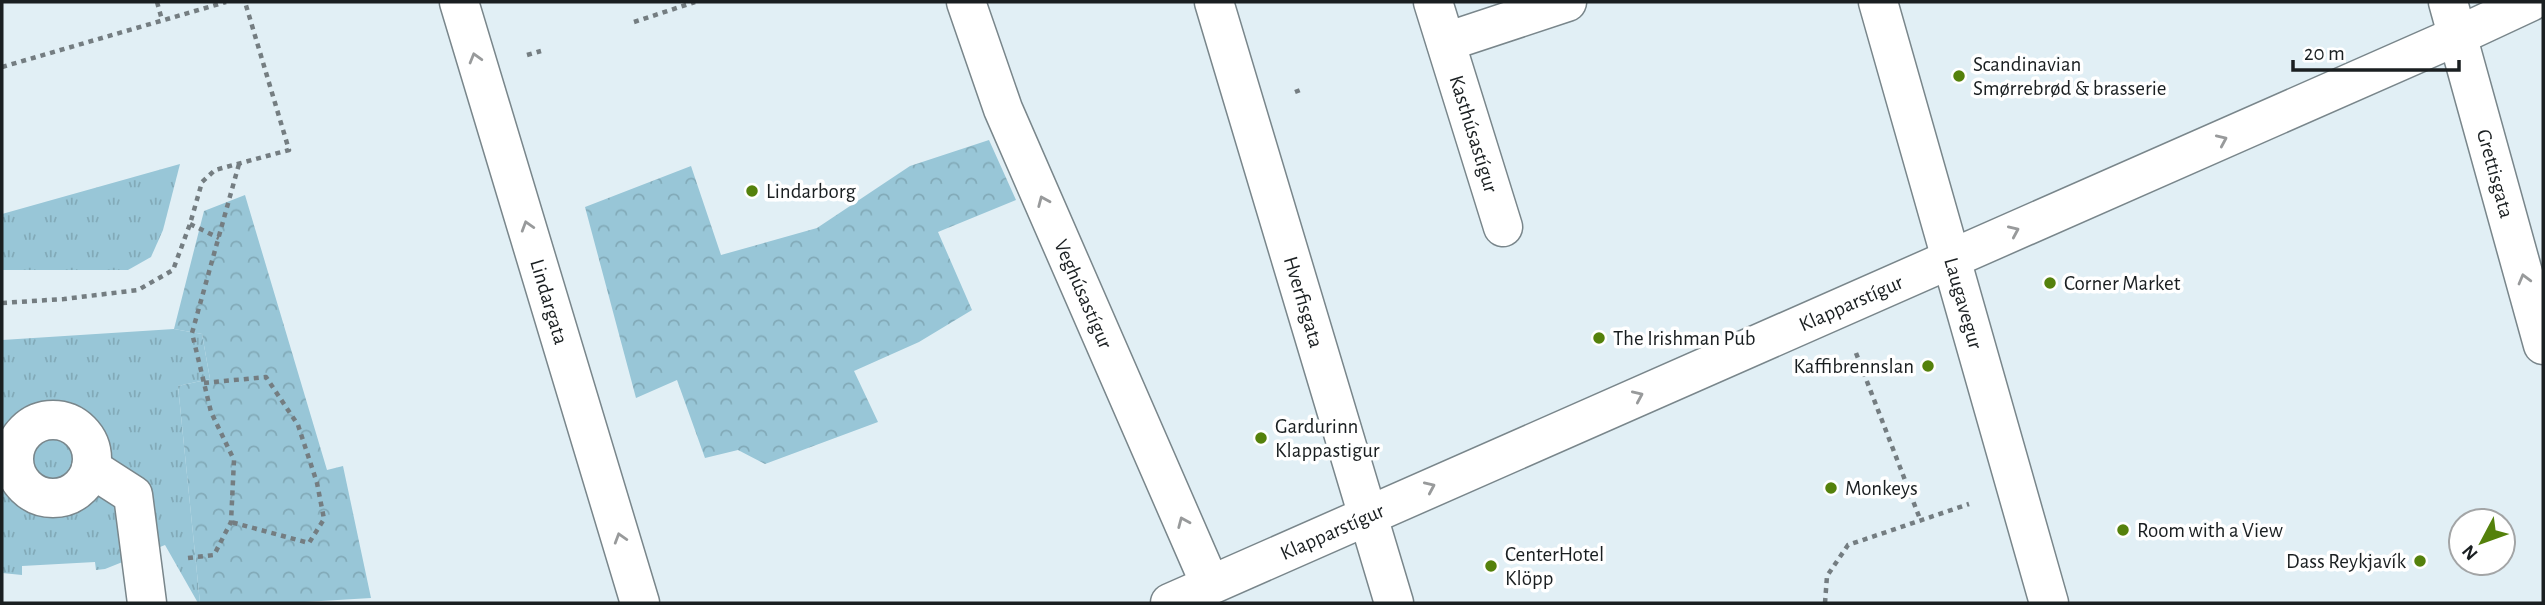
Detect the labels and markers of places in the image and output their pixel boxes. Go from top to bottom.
place label: Scandinavian Smørrebrød & brasserie [1973,54,2167,99]
marker: Scandinavian Smørrebrød & brasserie [1951,68,1967,84]
place label: Lindarborg [766,181,857,202]
marker: Lindarborg [744,183,760,199]
place label: Corner Market [2064,273,2181,294]
marker: Corner Market [2042,275,2058,291]
place label: The Irishman Pub [1613,328,1756,349]
marker: The Irishman Pub [1591,330,1607,346]
place label: Kaffibrennslan [1793,356,1914,377]
marker: Kaffibrennslan [1920,358,1936,374]
place label: Gardurinn Klappastigur [1275,416,1380,461]
marker: Gardurinn Klappastigur [1253,430,1269,446]
place label: Monkeys [1845,478,1918,499]
marker: Monkeys [1823,480,1839,496]
place label: Room with a View [2137,520,2283,541]
marker: Room with a View [2115,522,2131,538]
place label: CenterHotel Klöpp [1505,544,1604,589]
place label: Dass Reykjavík [2286,551,2406,572]
marker: Dass Reykjavík [2412,553,2428,569]
marker: CenterHotel Klöpp [1483,558,1499,574]

